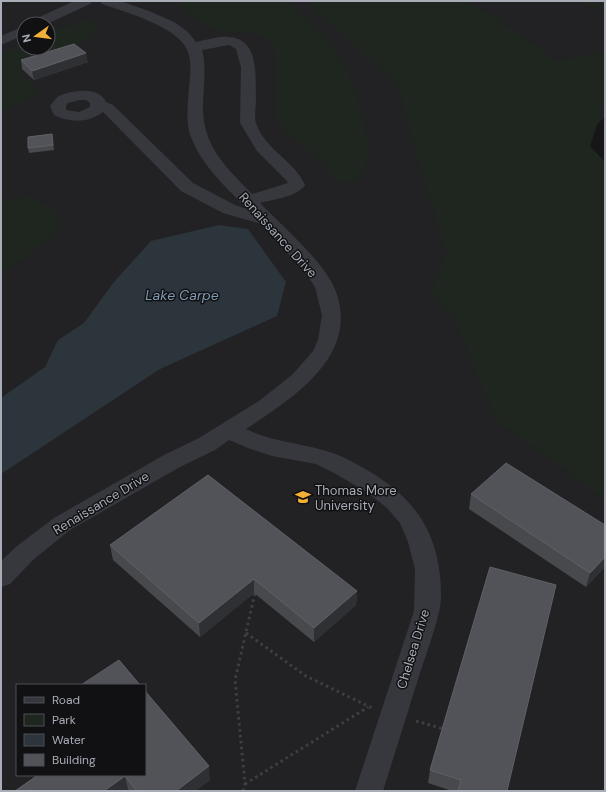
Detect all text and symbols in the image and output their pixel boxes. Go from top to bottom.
north arrow [16,16,56,56]
text: N [19,33,34,44]
street label: Renaissance Drive [235,189,321,281]
water label: Lake Carpe [145,286,219,304]
street label: Renaissance Drive [50,468,152,538]
place label: Thomas More University [315,482,397,514]
school or university icon: Thomas More University [294,488,312,506]
street label: Chelsea Drive [393,607,433,691]
legend [16,684,146,776]
text: Road [52,692,80,708]
text: Park [52,712,76,728]
text: Water [52,732,86,748]
text: Building [52,752,96,768]

